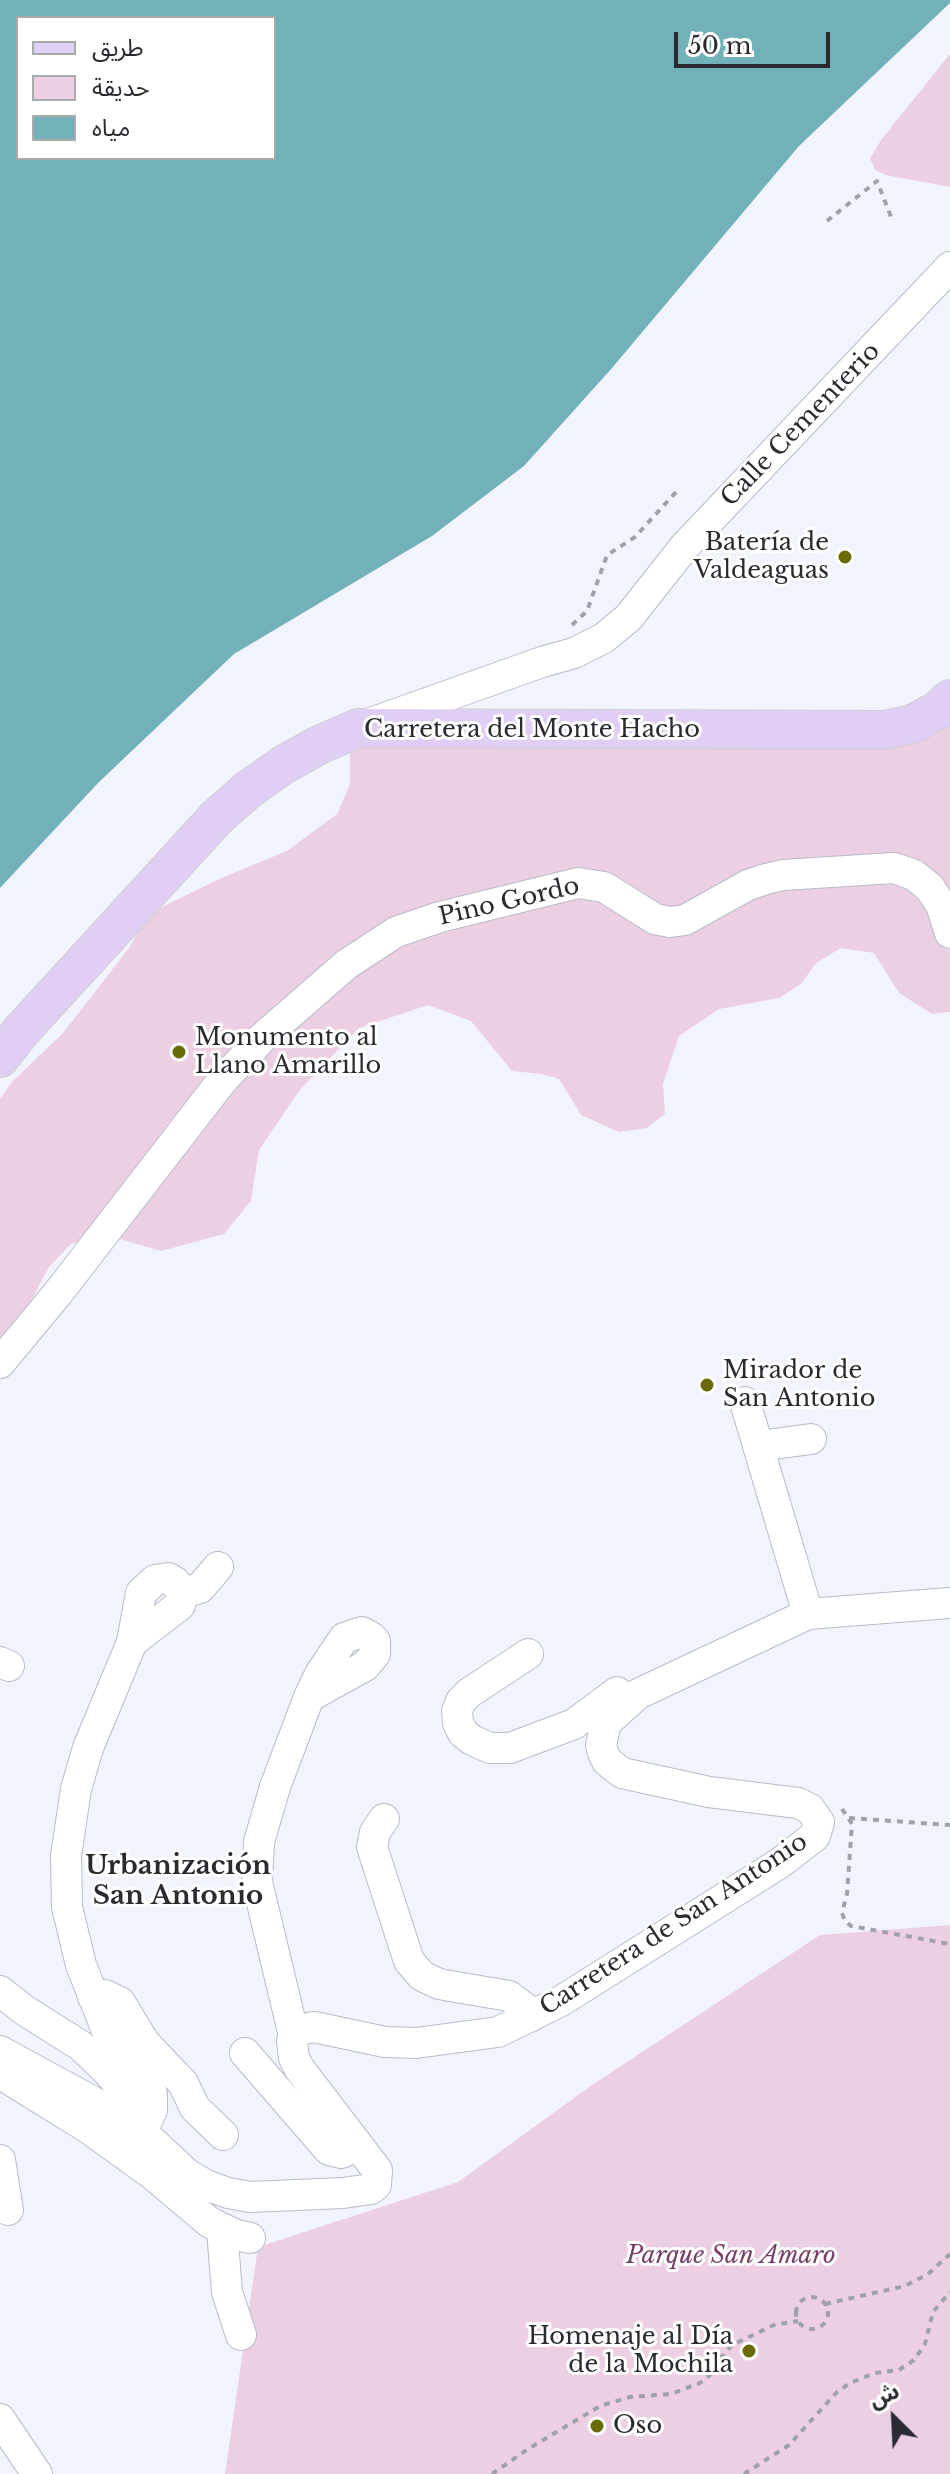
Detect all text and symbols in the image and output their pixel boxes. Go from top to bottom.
legend [16,16,276,160]
scale bar [678,16,834,66]
text: 50 m [688,31,751,60]
text: طريق [92,33,144,62]
text: حديقة [92,73,150,102]
text: مياه [92,113,130,142]
street label: Calle Cementerio [716,337,886,513]
place label: Batería de Valdeaguas [693,529,829,585]
marker: Batería de Valdeaguas [836,548,854,566]
street label: Carretera del Monte Hacho [364,716,700,744]
street label: Pino Gordo [436,872,582,932]
place label: Monumento al Llano Amarillo [195,1024,381,1080]
marker: Monumento al Llano Amarillo [170,1043,188,1061]
place label: Mirador de San Antonio [723,1357,875,1413]
marker: Mirador de San Antonio [698,1376,716,1394]
street label: Carretera de San Antonio [535,1828,813,2022]
district label: Urbanización San Antonio [85,1851,271,1912]
park label: Parque San Amaro [626,2242,836,2270]
place label: Homenaje al Día de la Mochila [528,2323,733,2379]
marker: Homenaje al Día de la Mochila [740,2342,758,2360]
text: ش [865,2377,903,2414]
north arrow [854,2378,934,2458]
place label: Oso [613,2412,662,2440]
marker: Oso [588,2417,606,2435]

